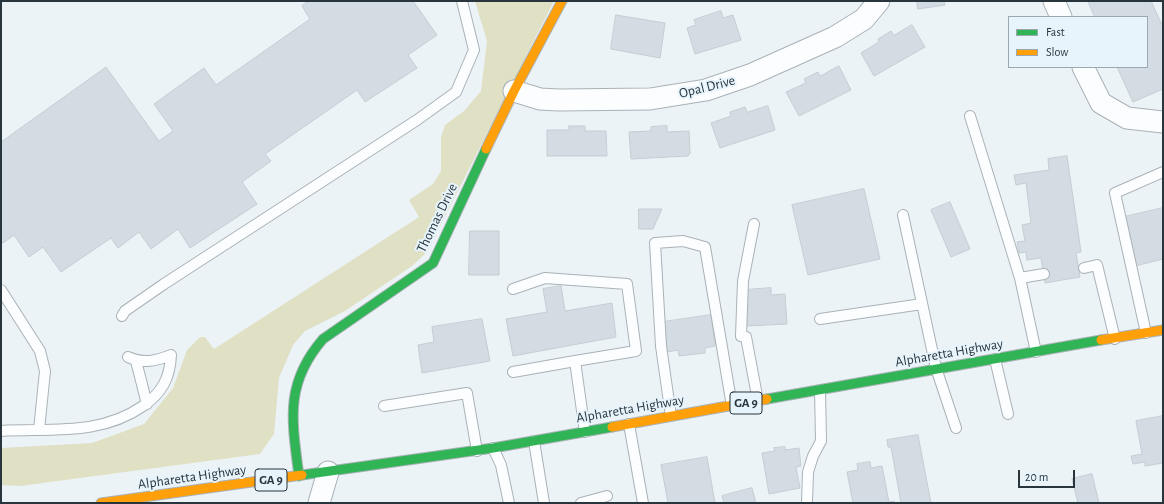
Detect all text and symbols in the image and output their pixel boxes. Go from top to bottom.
legend [1008,16,1148,68]
text: Fast [1046,26,1065,38]
text: Slow [1046,46,1068,58]
street label: Opal Drive [677,72,737,102]
street label: Thomas Drive [413,181,461,255]
street label: Alpharetta Highway [894,335,1004,371]
street label: Alpharetta Highway [575,391,685,427]
road number: GA 9 [730,392,762,414]
street label: Alpharetta Highway [137,461,247,493]
scale bar [1020,462,1077,488]
road number: GA 9 [255,469,287,491]
text: 20 m [1025,471,1048,483]

